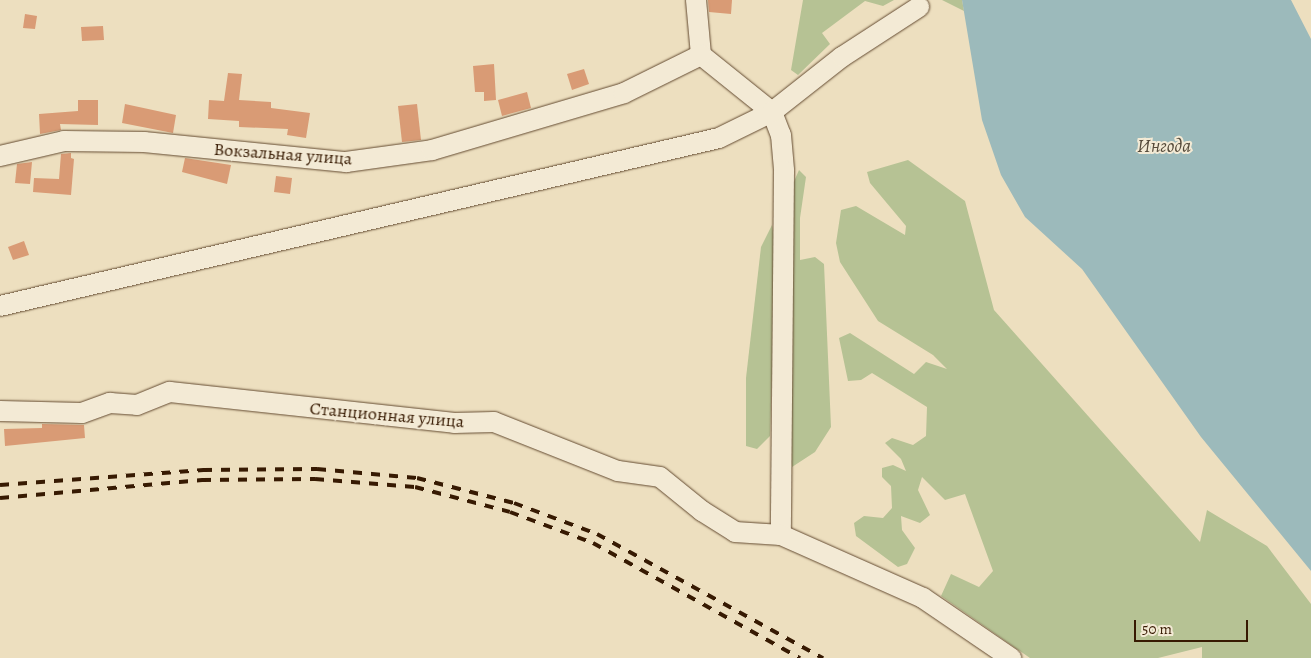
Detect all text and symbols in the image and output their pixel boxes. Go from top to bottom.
water label: Ингода [1137,136,1191,158]
street label: Вокзальная улица [213,138,353,170]
street label: Станционная улица [309,397,465,433]
scale bar [1136,610,1250,642]
text: 50 m [1142,619,1172,639]

